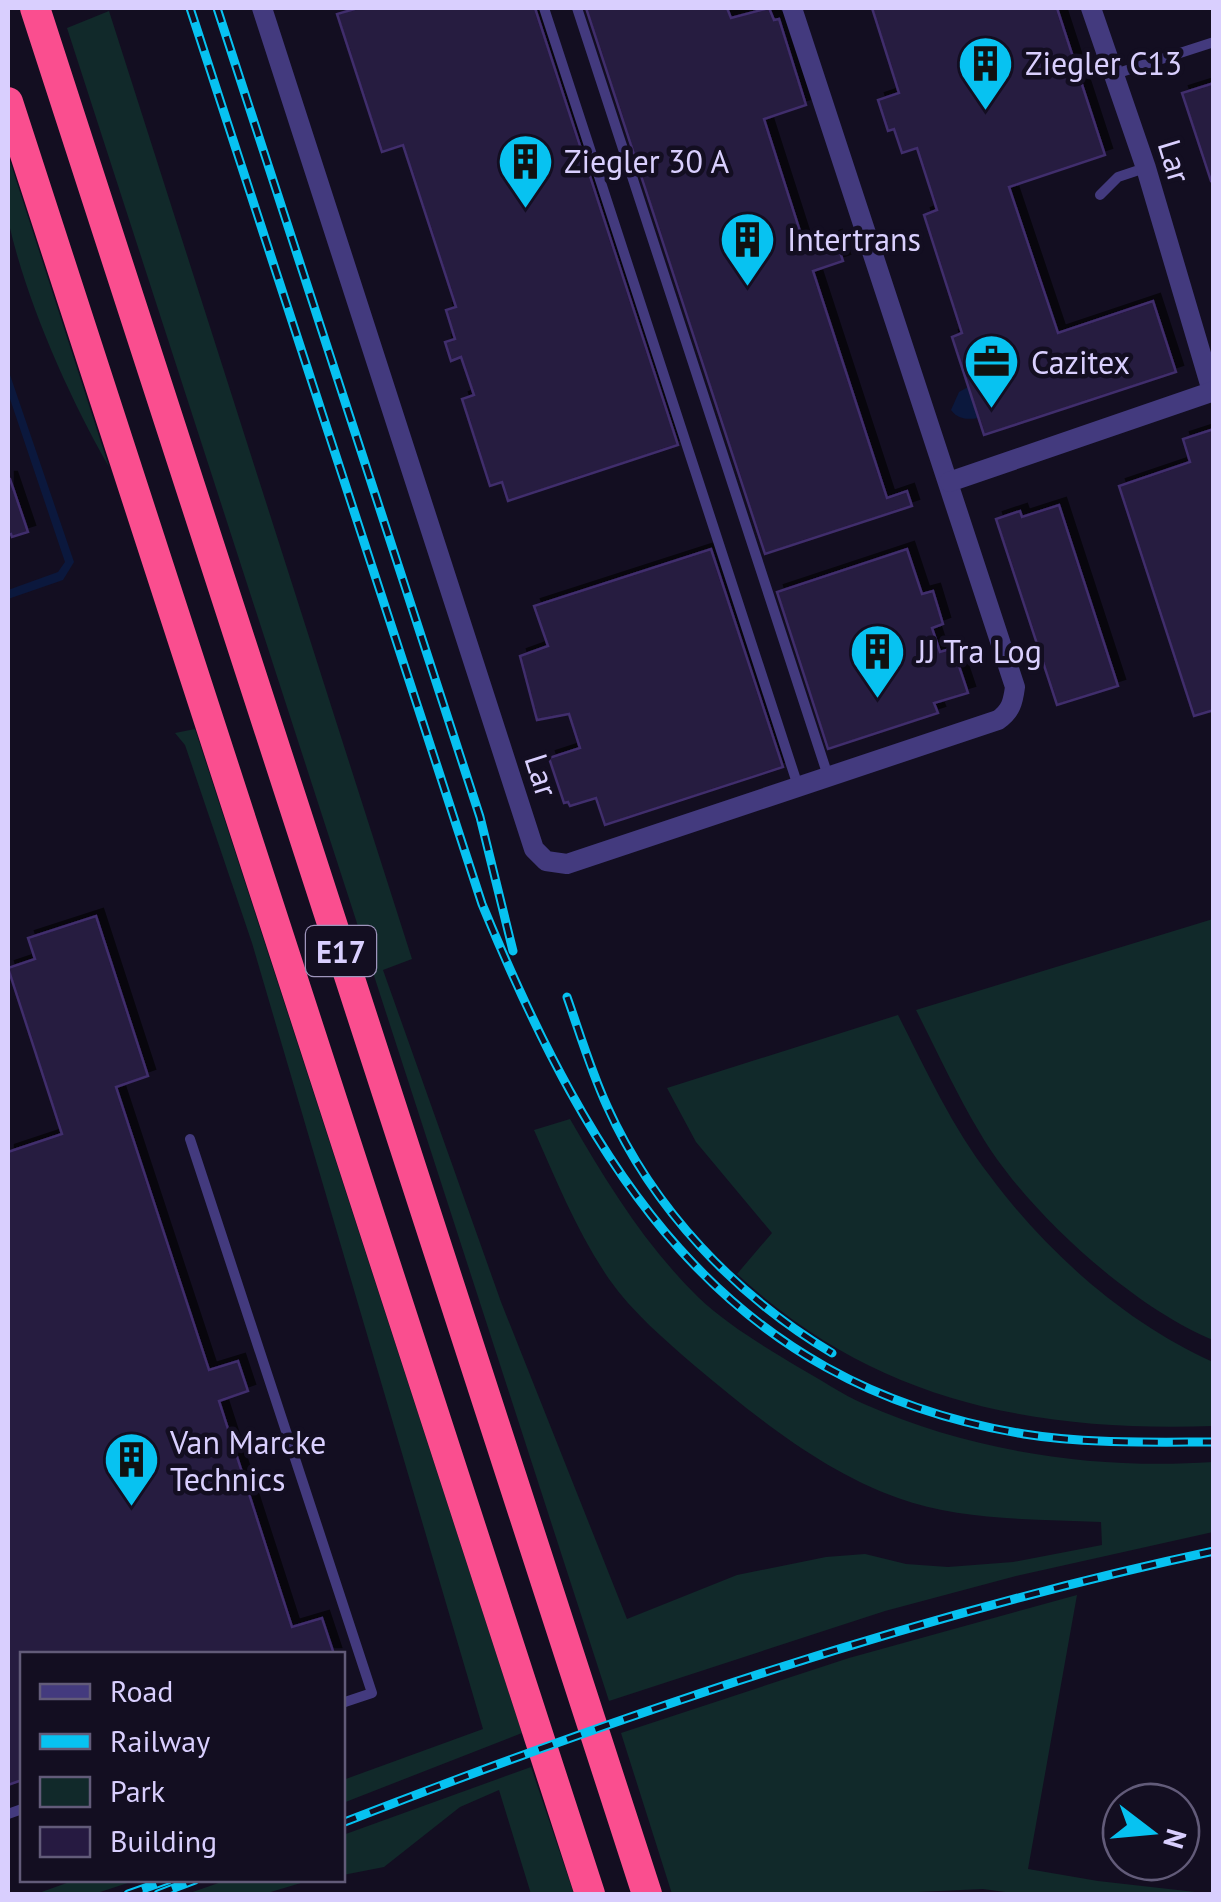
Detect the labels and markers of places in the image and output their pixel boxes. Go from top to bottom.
building icon: Ziegler C13 [956,33,1016,112]
place label: Ziegler C13 [1025,42,1182,84]
building icon: Ziegler 30 A [495,131,555,210]
place label: Ziegler 30 A [564,140,730,182]
building icon: Intertrans [718,209,778,288]
place label: Intertrans [787,218,921,260]
office icon: Cazitex [962,332,1022,411]
place label: Cazitex [1031,341,1130,383]
building icon: JJ Tra Log [848,621,908,700]
place label: JJ Tra Log [915,630,1042,672]
place label: Van Marcke Technics [169,1421,326,1500]
building icon: Van Marcke Technics [101,1430,161,1509]

